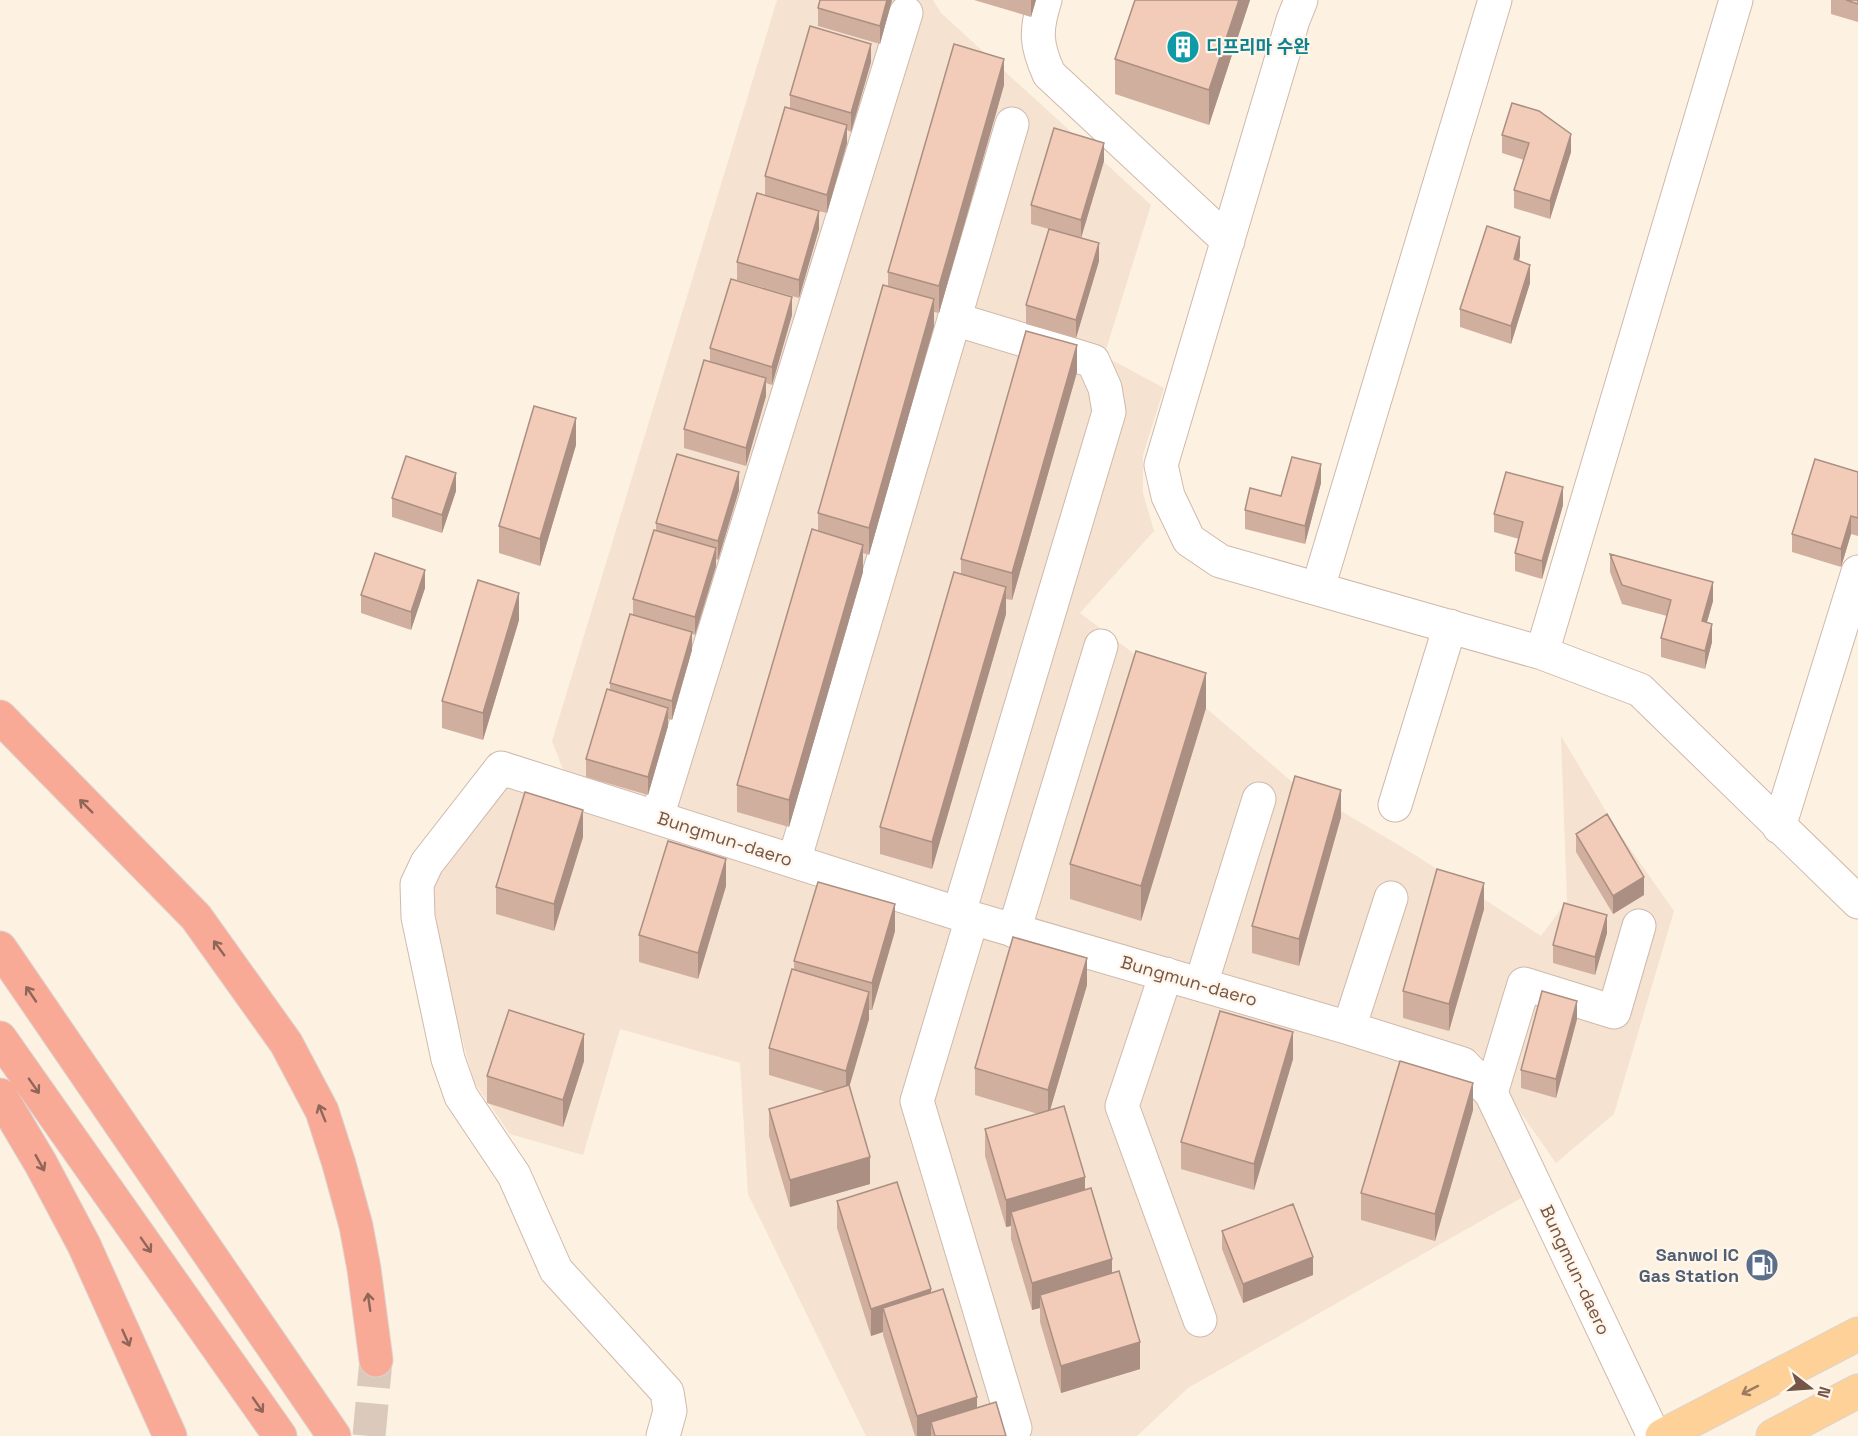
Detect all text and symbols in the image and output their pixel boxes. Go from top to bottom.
building icon: 디프리마 수완 [1165,29,1201,65]
place label: 디프리마 수완 [1206,35,1310,58]
one-way arrow [79,798,94,813]
street label: Bungmun-daero [655,806,796,871]
one-way arrow [212,941,225,957]
street label: Bungmun-daero [1118,950,1260,1011]
one-way arrow [25,987,37,1003]
one-way arrow [28,1077,40,1093]
one-way arrow [316,1104,327,1123]
one-way arrow [35,1154,46,1172]
street label: Bungmun-daero [1535,1201,1616,1339]
one-way arrow [140,1237,152,1253]
place label: Sanwol IC Gas Station [1639,1243,1739,1287]
fuel station icon: Sanwol IC Gas Station [1744,1247,1780,1283]
one-way arrow [364,1292,375,1312]
one-way arrow [121,1329,132,1347]
north arrow [1780,1358,1840,1418]
one-way arrow [1742,1384,1759,1396]
text: N [1812,1384,1835,1400]
one-way arrow [252,1396,264,1412]

